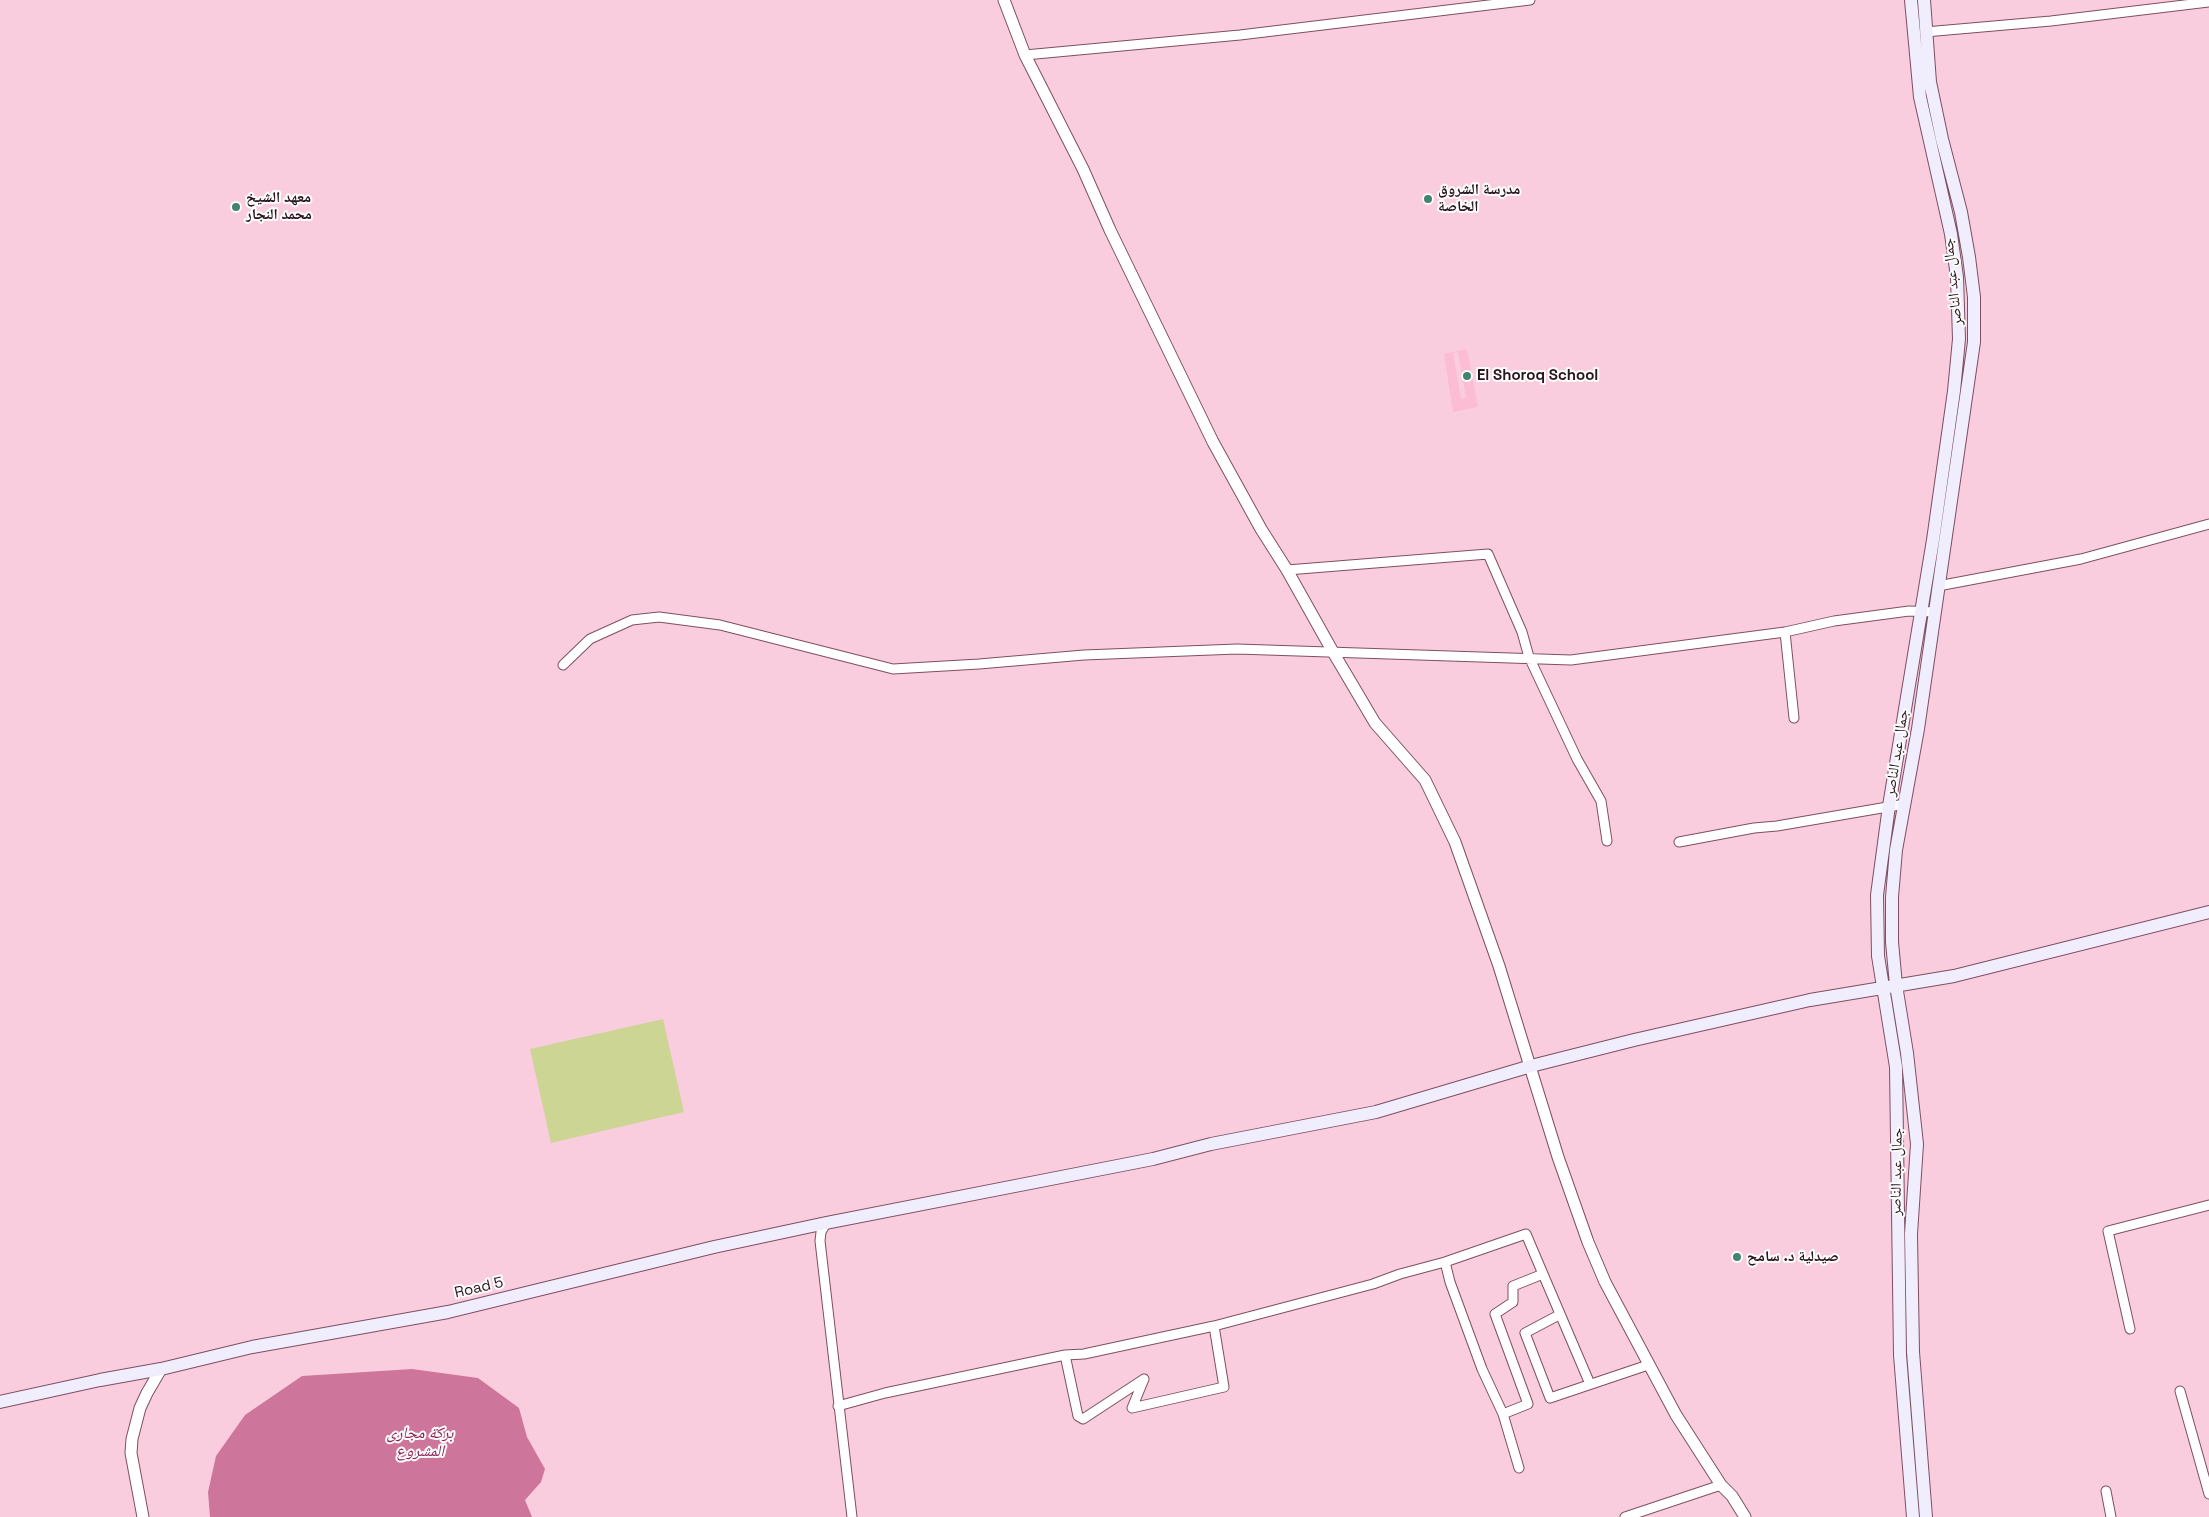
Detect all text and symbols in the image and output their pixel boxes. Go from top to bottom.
place label: مدرسة الشروق الخاصة [1438,181,1520,216]
place label: معهد الشيخ محمد النجار [246,189,312,224]
marker: مدرسة الشروق الخاصة [1422,193,1434,205]
marker: معهد الشيخ محمد النجار [230,201,242,213]
street label: جمال عبد الناصر [1939,237,1967,327]
place label: El Shoroq School [1477,367,1598,385]
marker: El Shoroq School [1461,370,1473,382]
street label: جمال عبد الناصر [1881,708,1913,798]
street label: جمال عبد الناصر [1887,1128,1907,1216]
place label: صيدلية د. سامح [1747,1248,1839,1266]
marker: صيدلية د. سامح [1731,1251,1743,1263]
street label: Road 5 [453,1274,505,1302]
water label: بركة مجارى المشروع [387,1424,453,1462]

